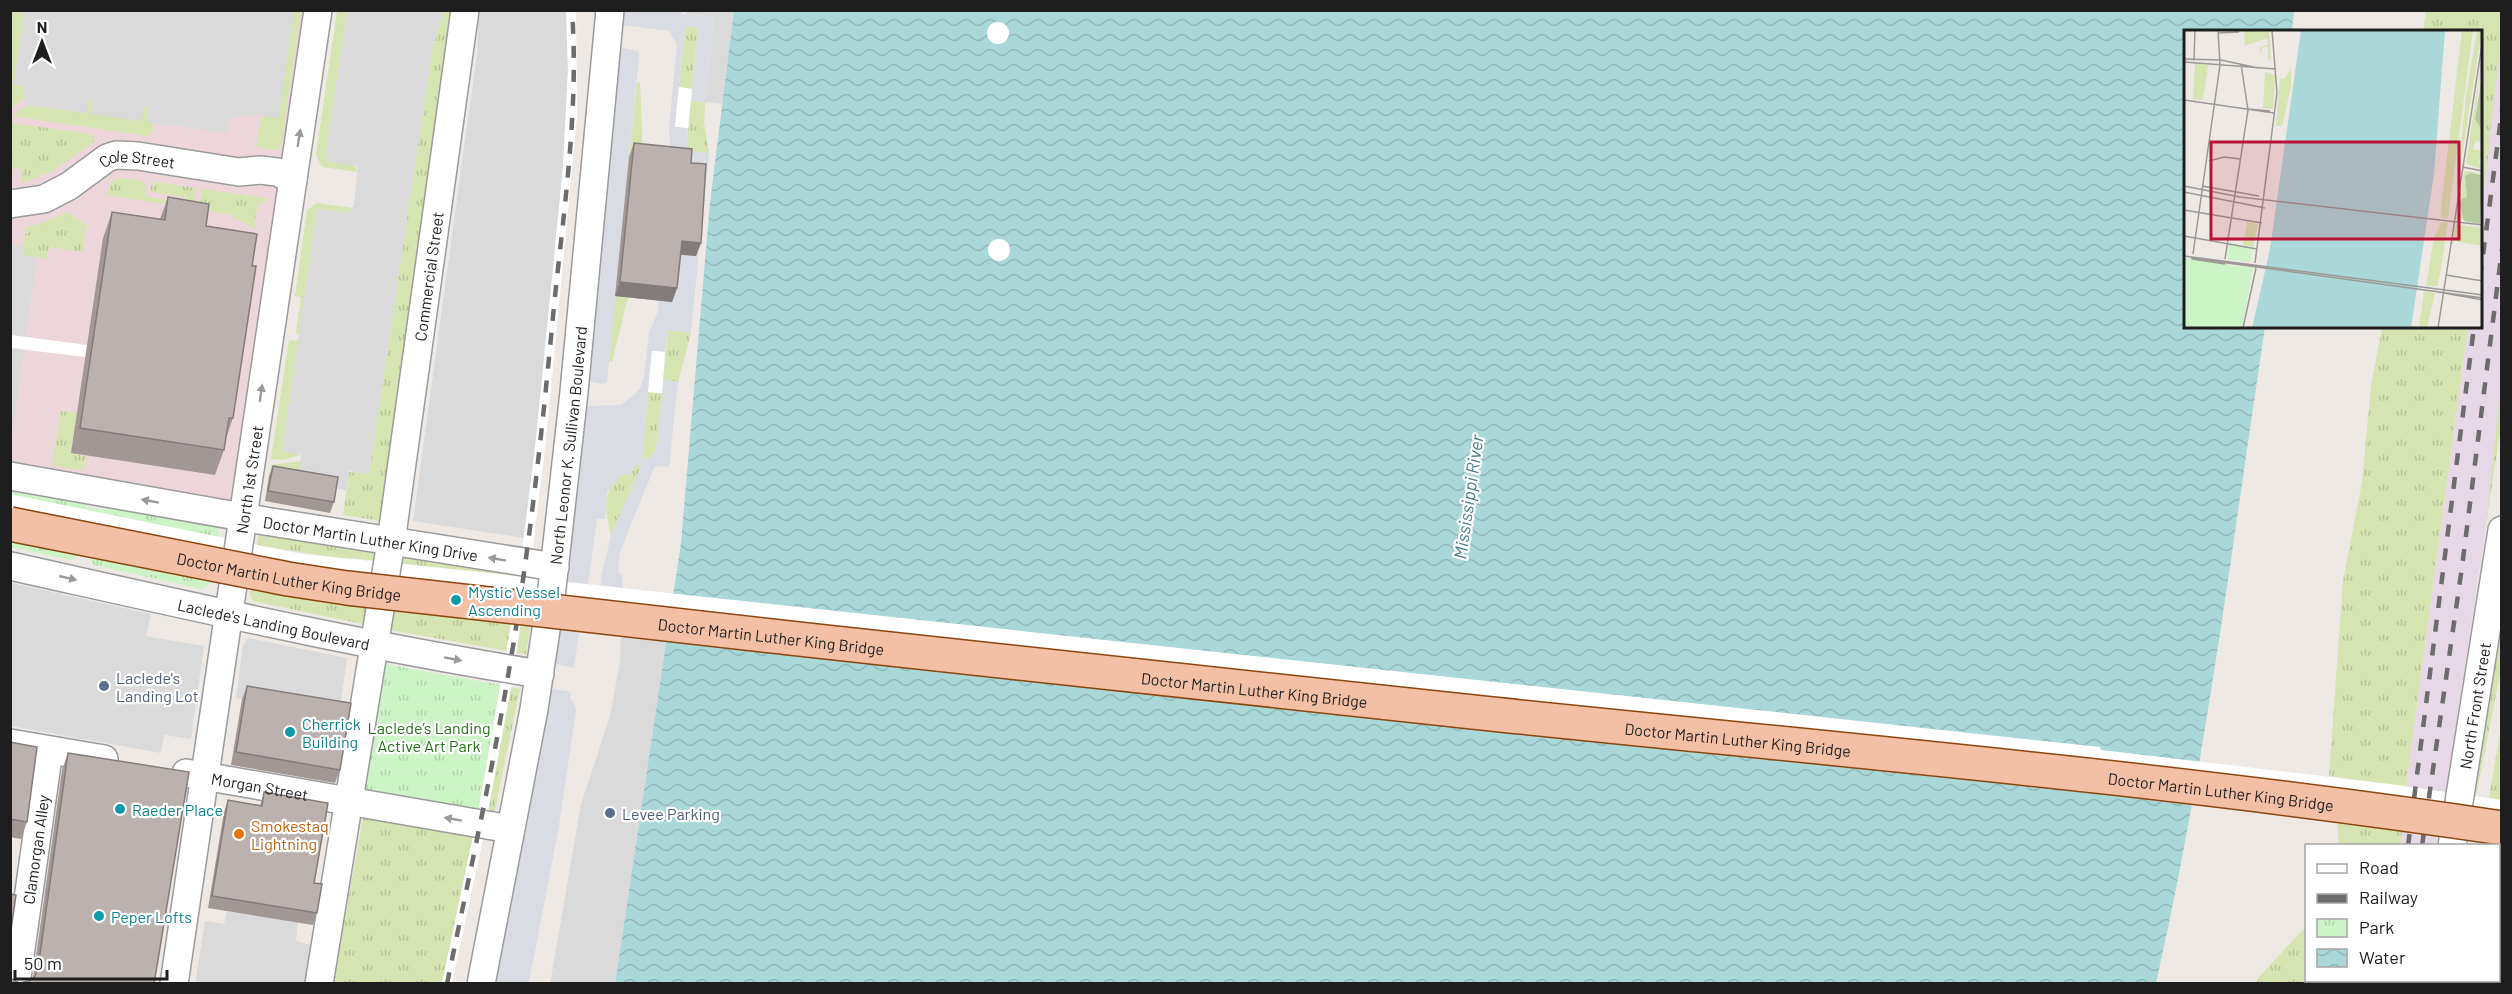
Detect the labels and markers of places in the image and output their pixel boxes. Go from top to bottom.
place label: Mystic Vessel Ascending [468,582,560,619]
marker: Mystic Vessel Ascending [449,593,463,607]
place label: Laclede's Landing Lot [116,668,199,705]
marker: Laclede's Landing Lot [97,679,111,693]
place label: Cherrick Building [302,714,361,751]
marker: Cherrick Building [283,725,297,739]
place label: Raeder Place [132,800,223,819]
marker: Raeder Place [113,802,127,816]
place label: Levee Parking [622,804,720,823]
marker: Levee Parking [603,806,617,820]
place label: Smokestaq Lightning [251,816,329,853]
marker: Smokestaq Lightning [232,827,246,841]
place label: Peper Lofts [111,907,192,926]
marker: Peper Lofts [92,909,106,923]

